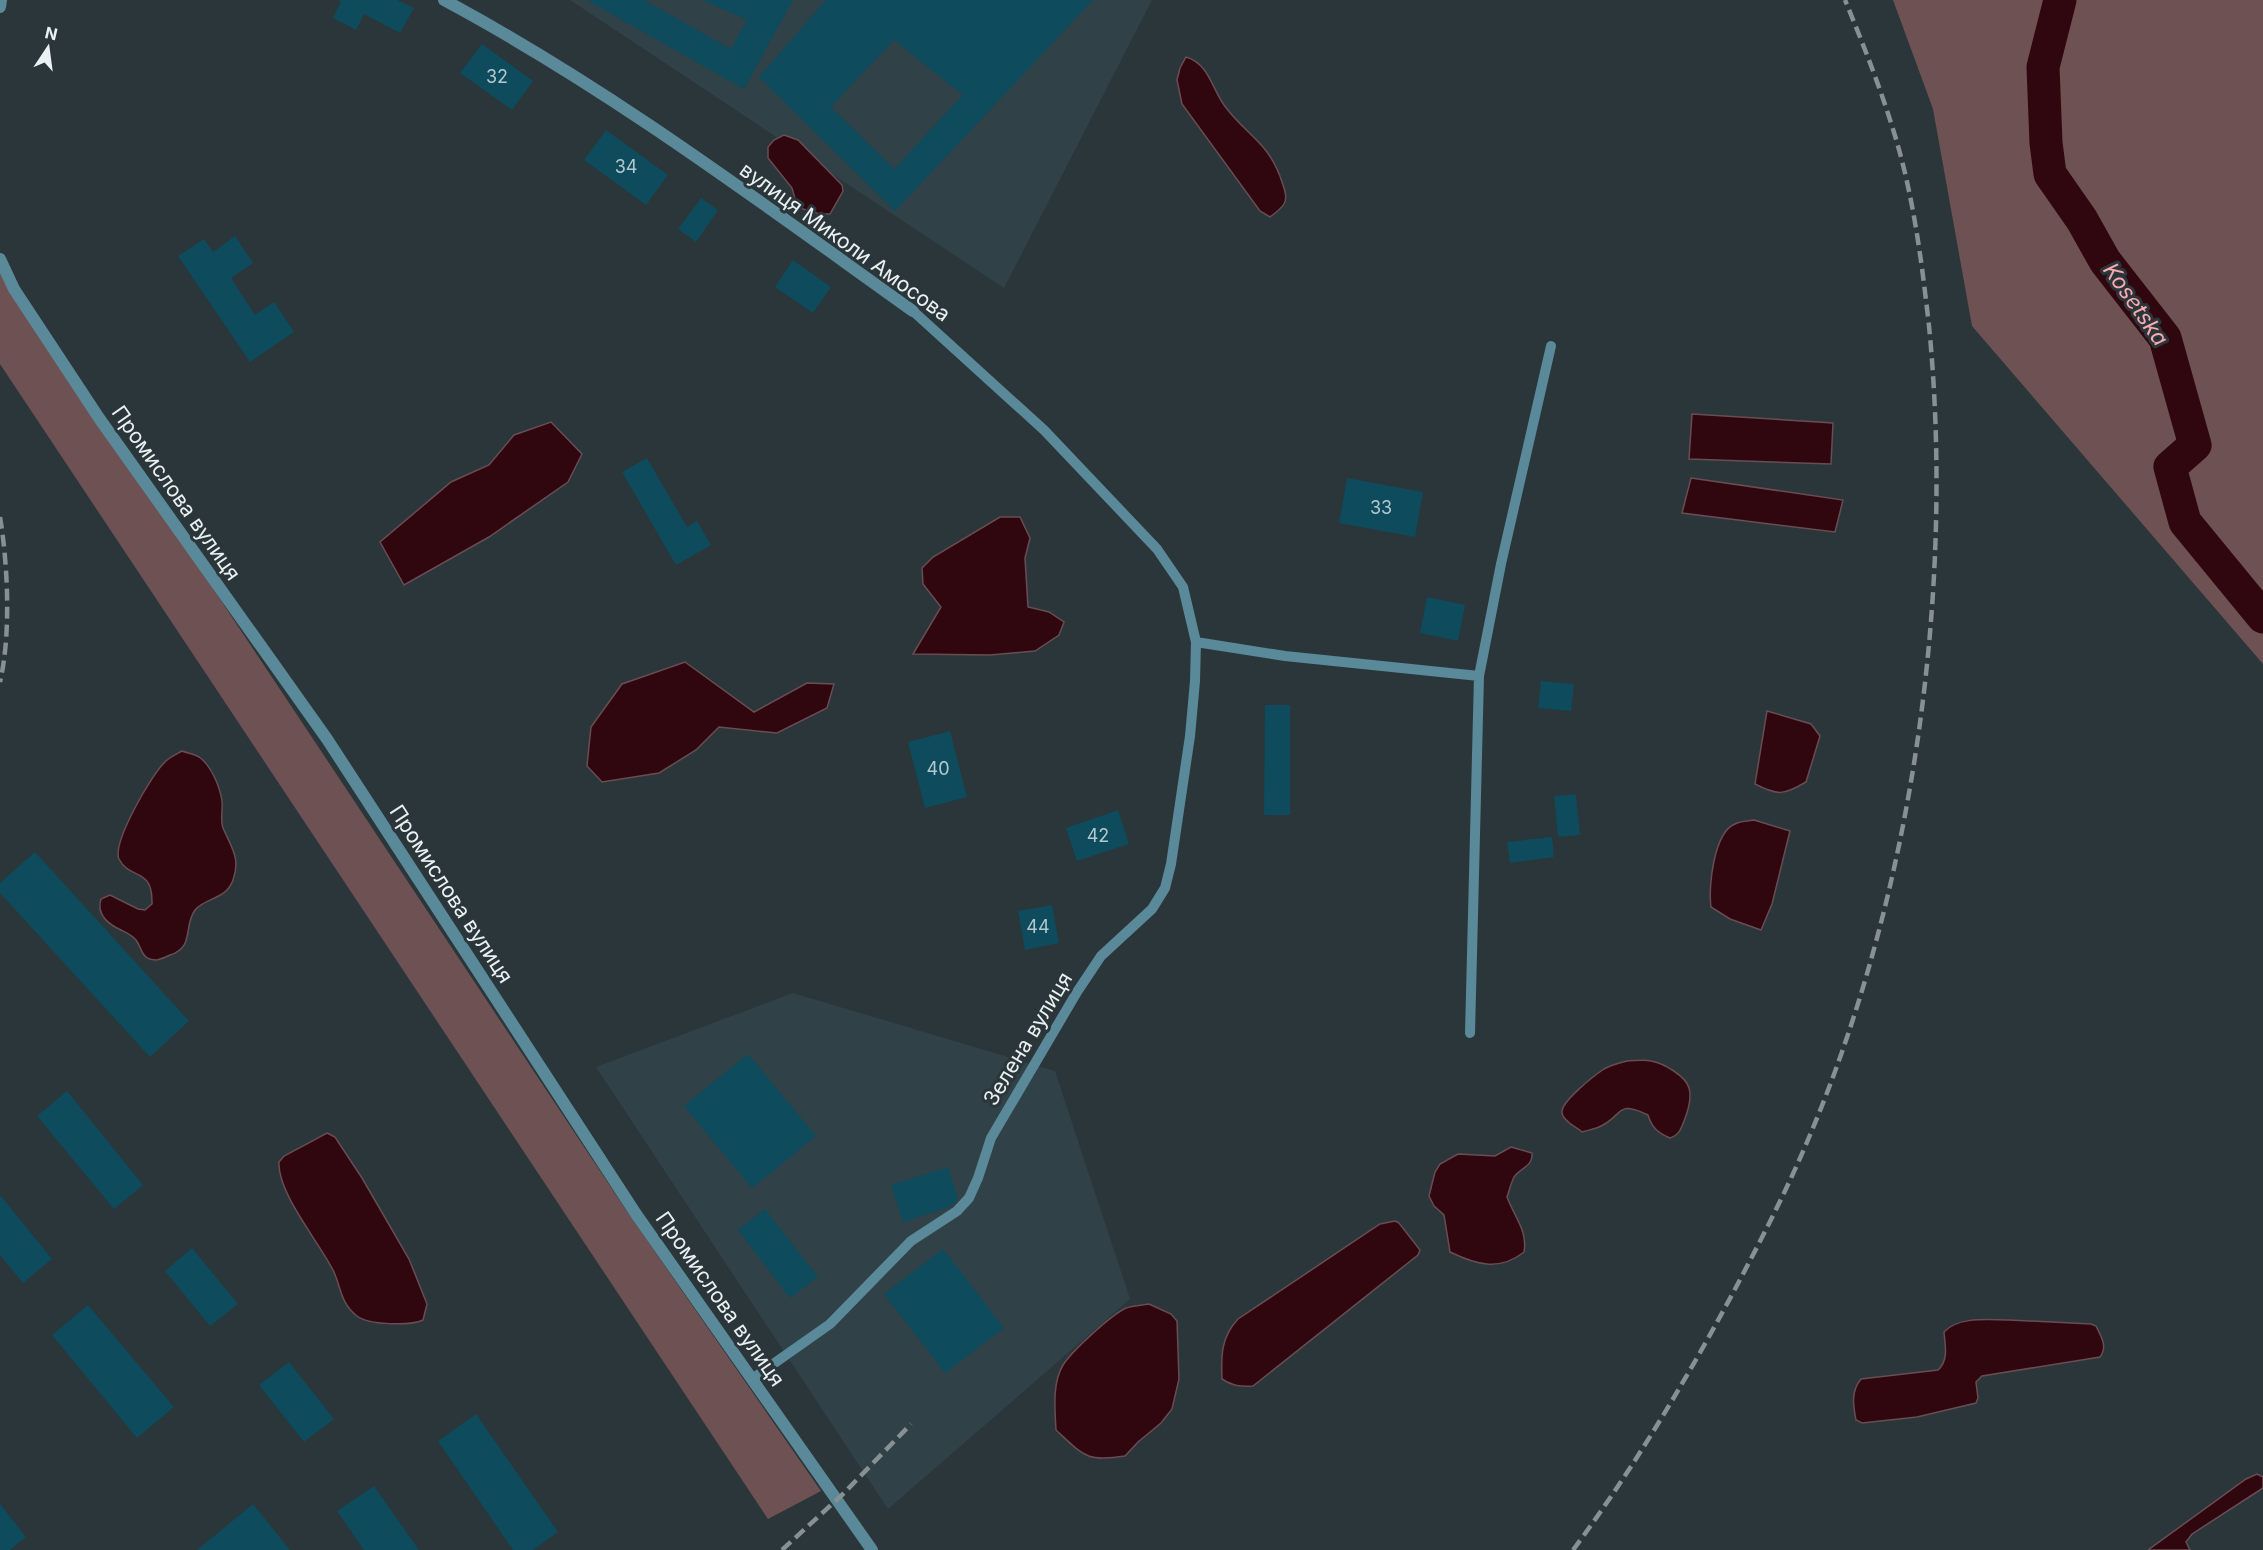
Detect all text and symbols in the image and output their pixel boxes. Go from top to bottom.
north arrow [18,18,78,78]
text: N [43,22,60,45]
house number: 32 [486,66,508,87]
house number: 34 [615,156,637,177]
street label: вулиця Миколи Амосова [735,157,955,326]
water label: Kosetska [2098,258,2174,350]
street label: Промислова вулиця [107,401,246,585]
house number: 33 [1370,497,1392,518]
house number: 40 [927,758,949,779]
street label: Промислова вулиця [384,800,518,987]
house number: 42 [1087,825,1109,846]
house number: 44 [1026,916,1050,937]
street label: Зелена вулиця [978,968,1077,1110]
street label: Промислова вулиця [651,1207,790,1391]

